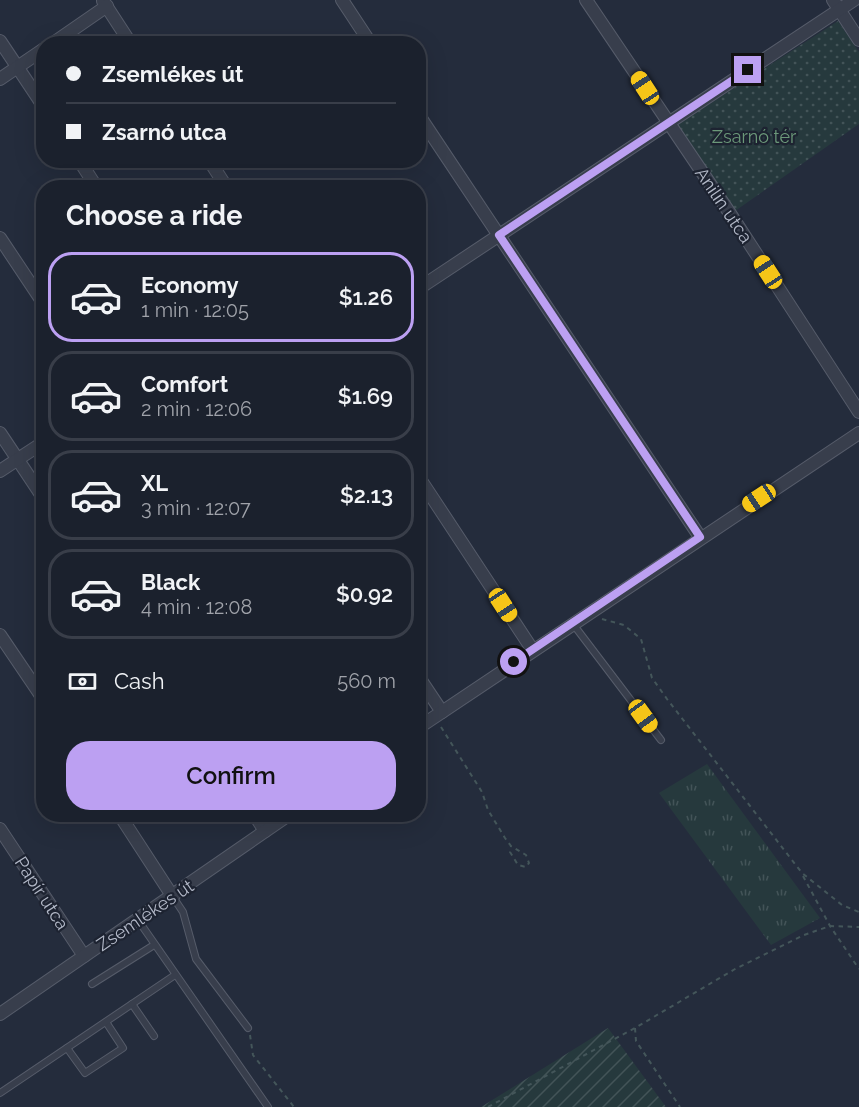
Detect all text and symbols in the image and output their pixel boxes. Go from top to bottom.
route end [734,56,761,83]
text: Zsemlékes út [102,61,243,87]
car [628,68,662,108]
text: Zsarnó utca [102,119,227,145]
park label: Zsarnó tér [712,126,797,147]
street label: Anilin utca [691,163,757,247]
text: Choose a ride [66,200,242,231]
car [751,252,785,292]
icon: car [69,270,123,324]
text: Economy [141,272,239,298]
text: $1.26 [339,284,393,310]
text: 1 min · 12:05 [141,298,249,322]
icon: car [69,369,123,423]
text: Comfort [141,371,228,397]
text: $1.69 [338,383,393,409]
text: 2 min · 12:06 [141,397,252,421]
icon: car [69,468,123,522]
text: XL [141,470,168,496]
car [739,481,779,515]
text: $2.13 [340,482,393,508]
text: 3 min · 12:07 [141,496,251,520]
icon: car [69,567,123,621]
text: Black [141,569,200,595]
text: $0.92 [336,581,393,607]
car [486,585,520,625]
text: 4 min · 12:08 [141,595,252,619]
route start [500,648,527,675]
icon: cash [66,665,99,698]
text: Cash [114,668,165,694]
text: 560 m [337,669,396,693]
car [625,696,661,736]
button: Confirm [66,741,396,810]
street label: Papír utca [11,853,73,933]
street label: Zsemlékes út [93,875,197,955]

